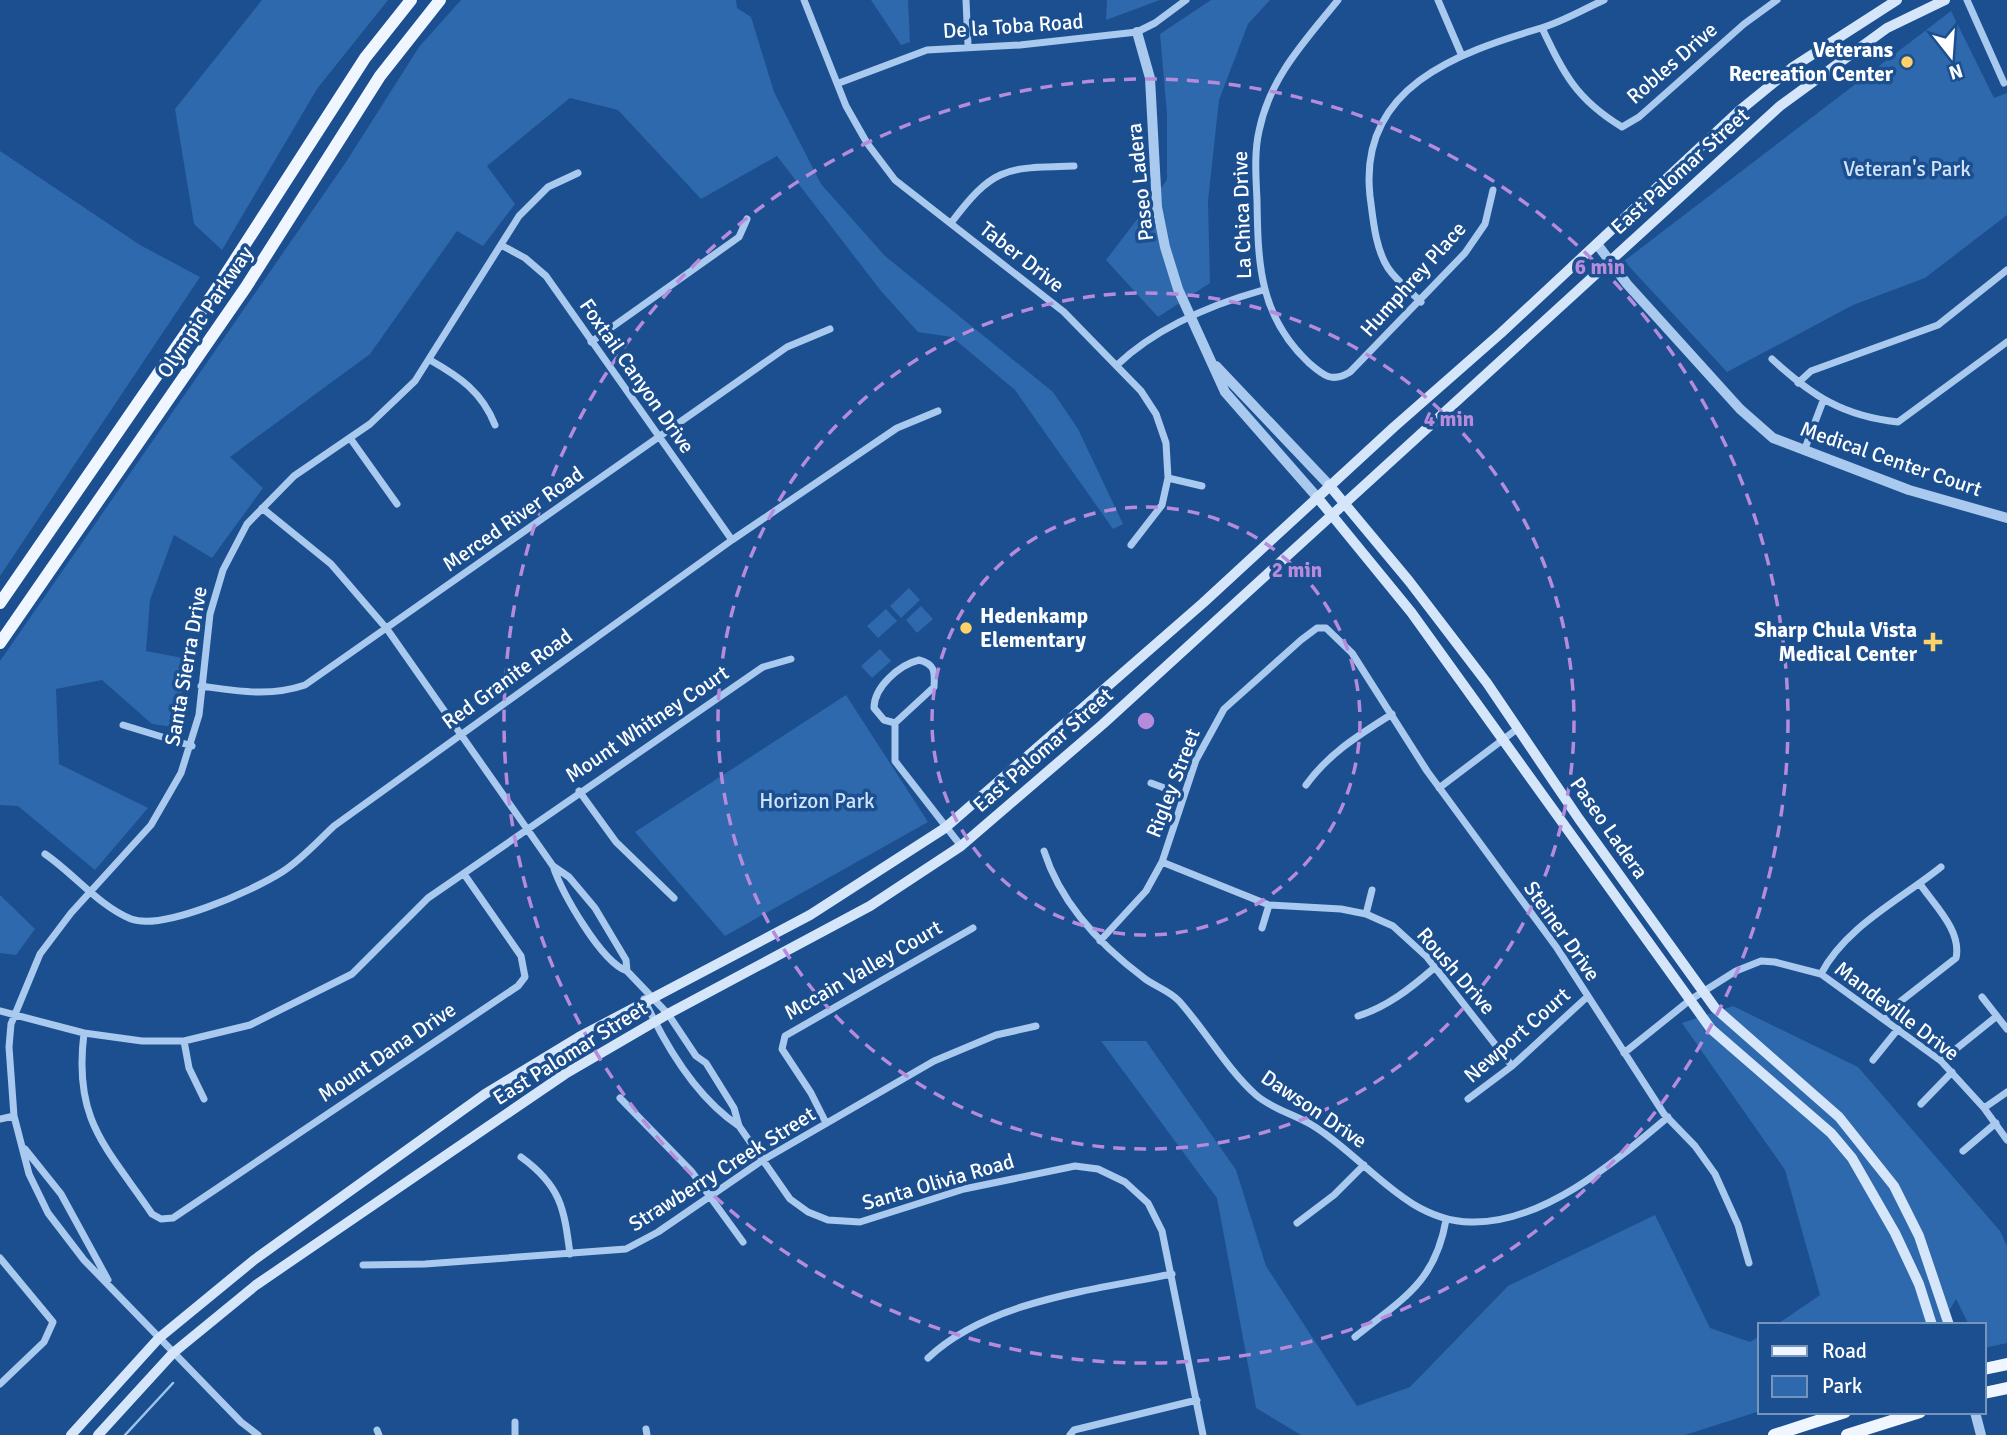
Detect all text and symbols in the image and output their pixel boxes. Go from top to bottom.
street label: De la Toba Road [942,8,1084,44]
street label: Robles Drive [1621,17,1723,109]
north arrow [1916,21,1986,91]
place label: Veterans Recreation Center [1729,37,1894,87]
marker: Veterans Recreation Center [1899,54,1915,70]
text: N [1946,58,1966,85]
street label: East Palomar Street [1606,102,1754,240]
street label: Paseo Ladera [1121,122,1159,242]
street label: La Chica Drive [1227,151,1257,279]
park label: Veteran's Park [1843,156,1971,182]
street label: Taber Drive [974,216,1070,298]
street label: Humphrey Place [1355,216,1471,342]
street label: Olympic Parkway [151,241,259,383]
text: 6 min [1575,254,1625,280]
street label: Foxtail Canyon Drive [574,294,700,458]
text: 4 min [1424,406,1474,432]
street label: Medical Center Court [1797,416,1985,502]
street label: Merced River Road [438,461,588,577]
text: 2 min [1272,557,1322,583]
street label: Santa Sierra Drive [159,584,213,748]
place label: Hedenkamp Elementary [980,603,1088,653]
place label: Sharp Chula Vista Medical Center [1754,617,1918,667]
marker: Hedenkamp Elementary [958,620,974,636]
street label: Red Granite Road [437,623,577,735]
marker: Sharp Chula Vista Medical Center [1923,632,1943,652]
street label: Mount Whitney Court [560,660,734,788]
street label: East Palomar Street [968,682,1118,818]
centre of rings [1134,709,1158,733]
street label: Rigley Street [1140,725,1206,841]
street label: Paseo Ladera [1564,772,1654,884]
park label: Horizon Park [759,788,875,814]
street label: Steiner Drive [1518,876,1606,986]
street label: Mccain Valley Court [779,914,947,1026]
street label: Roush Drive [1411,922,1501,1020]
street label: Mandeville Drive [1830,956,1964,1066]
street label: Newport Court [1459,982,1575,1088]
street label: East Palomar Street [488,995,652,1111]
street label: Mount Dana Drive [313,996,461,1108]
street label: Dawson Drive [1256,1064,1372,1154]
street label: Strawberry Creek Street [624,1101,820,1237]
street label: Santa Olivia Road [859,1148,1017,1216]
legend [1758,1323,1986,1414]
text: Road [1822,1338,1867,1364]
text: Park [1822,1373,1863,1399]

